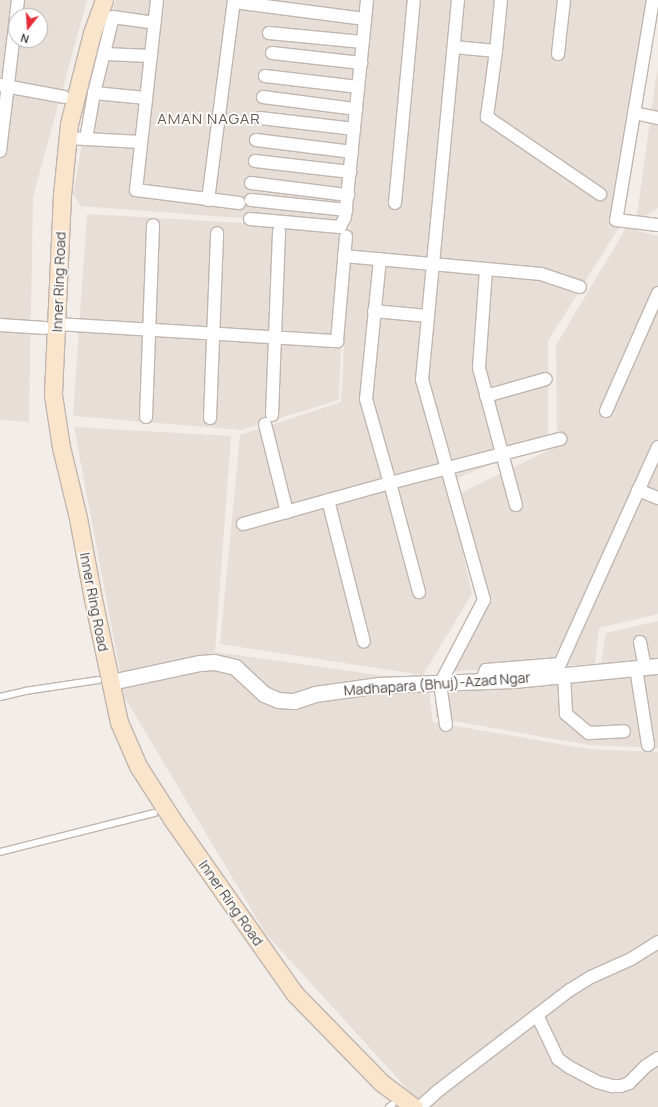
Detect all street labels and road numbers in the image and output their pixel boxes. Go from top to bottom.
street label: Inner Ring Road [49,231,69,333]
street label: Inner Ring Road [76,551,112,653]
street label: Madhapara (Bhuj)-Azad Ngar [343,669,531,699]
street label: Inner Ring Road [195,857,267,949]

